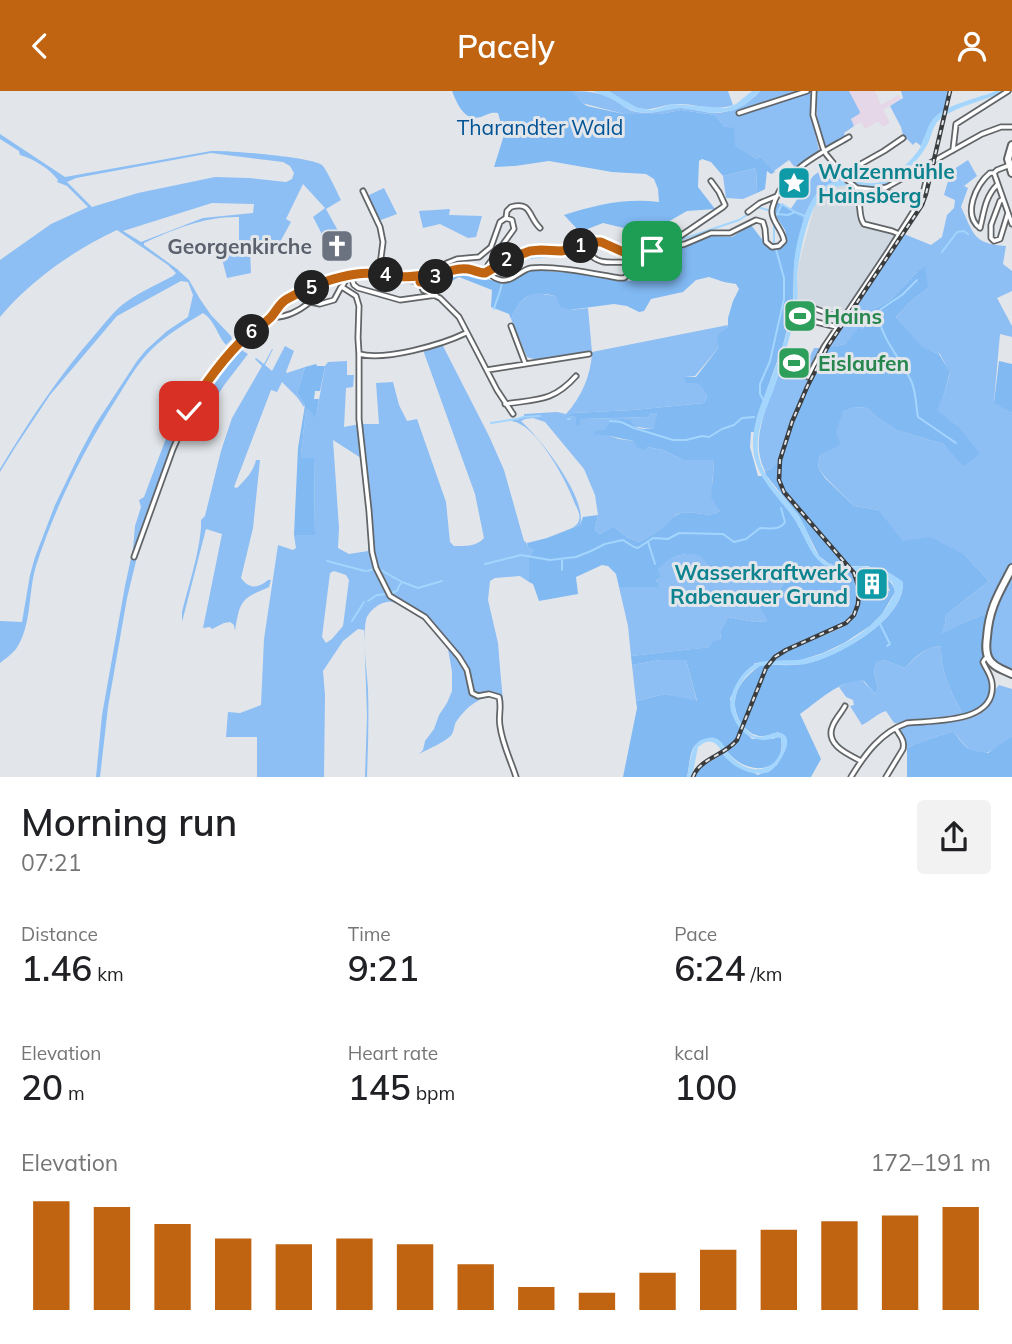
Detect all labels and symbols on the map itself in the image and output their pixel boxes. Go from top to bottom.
park label: Tharandter Wald [457,114,623,140]
place label: Walzenmühle Hainsberg [818,158,955,208]
place icon: Walzenmühle Hainsberg [775,164,813,202]
pin [622,221,682,281]
church icon: Georgenkirche [318,227,356,265]
pin: 1 [564,229,598,263]
place label: Georgenkirche [167,233,312,259]
pin: 2 [490,243,524,277]
pin: 4 [368,257,404,293]
pin: 3 [418,259,453,295]
pin: 5 [294,271,330,305]
sports icon: Hains [781,297,819,335]
place label: Hains [824,303,882,329]
pin: 6 [234,315,270,349]
sports icon: Eislaufen [775,344,813,382]
place label: Eislaufen [818,350,909,376]
pin [159,381,219,441]
place label: Wasserkraftwerk Rabenauer Grund [670,559,848,609]
building icon: Wasserkraftwerk Rabenauer Grund [853,565,891,603]

